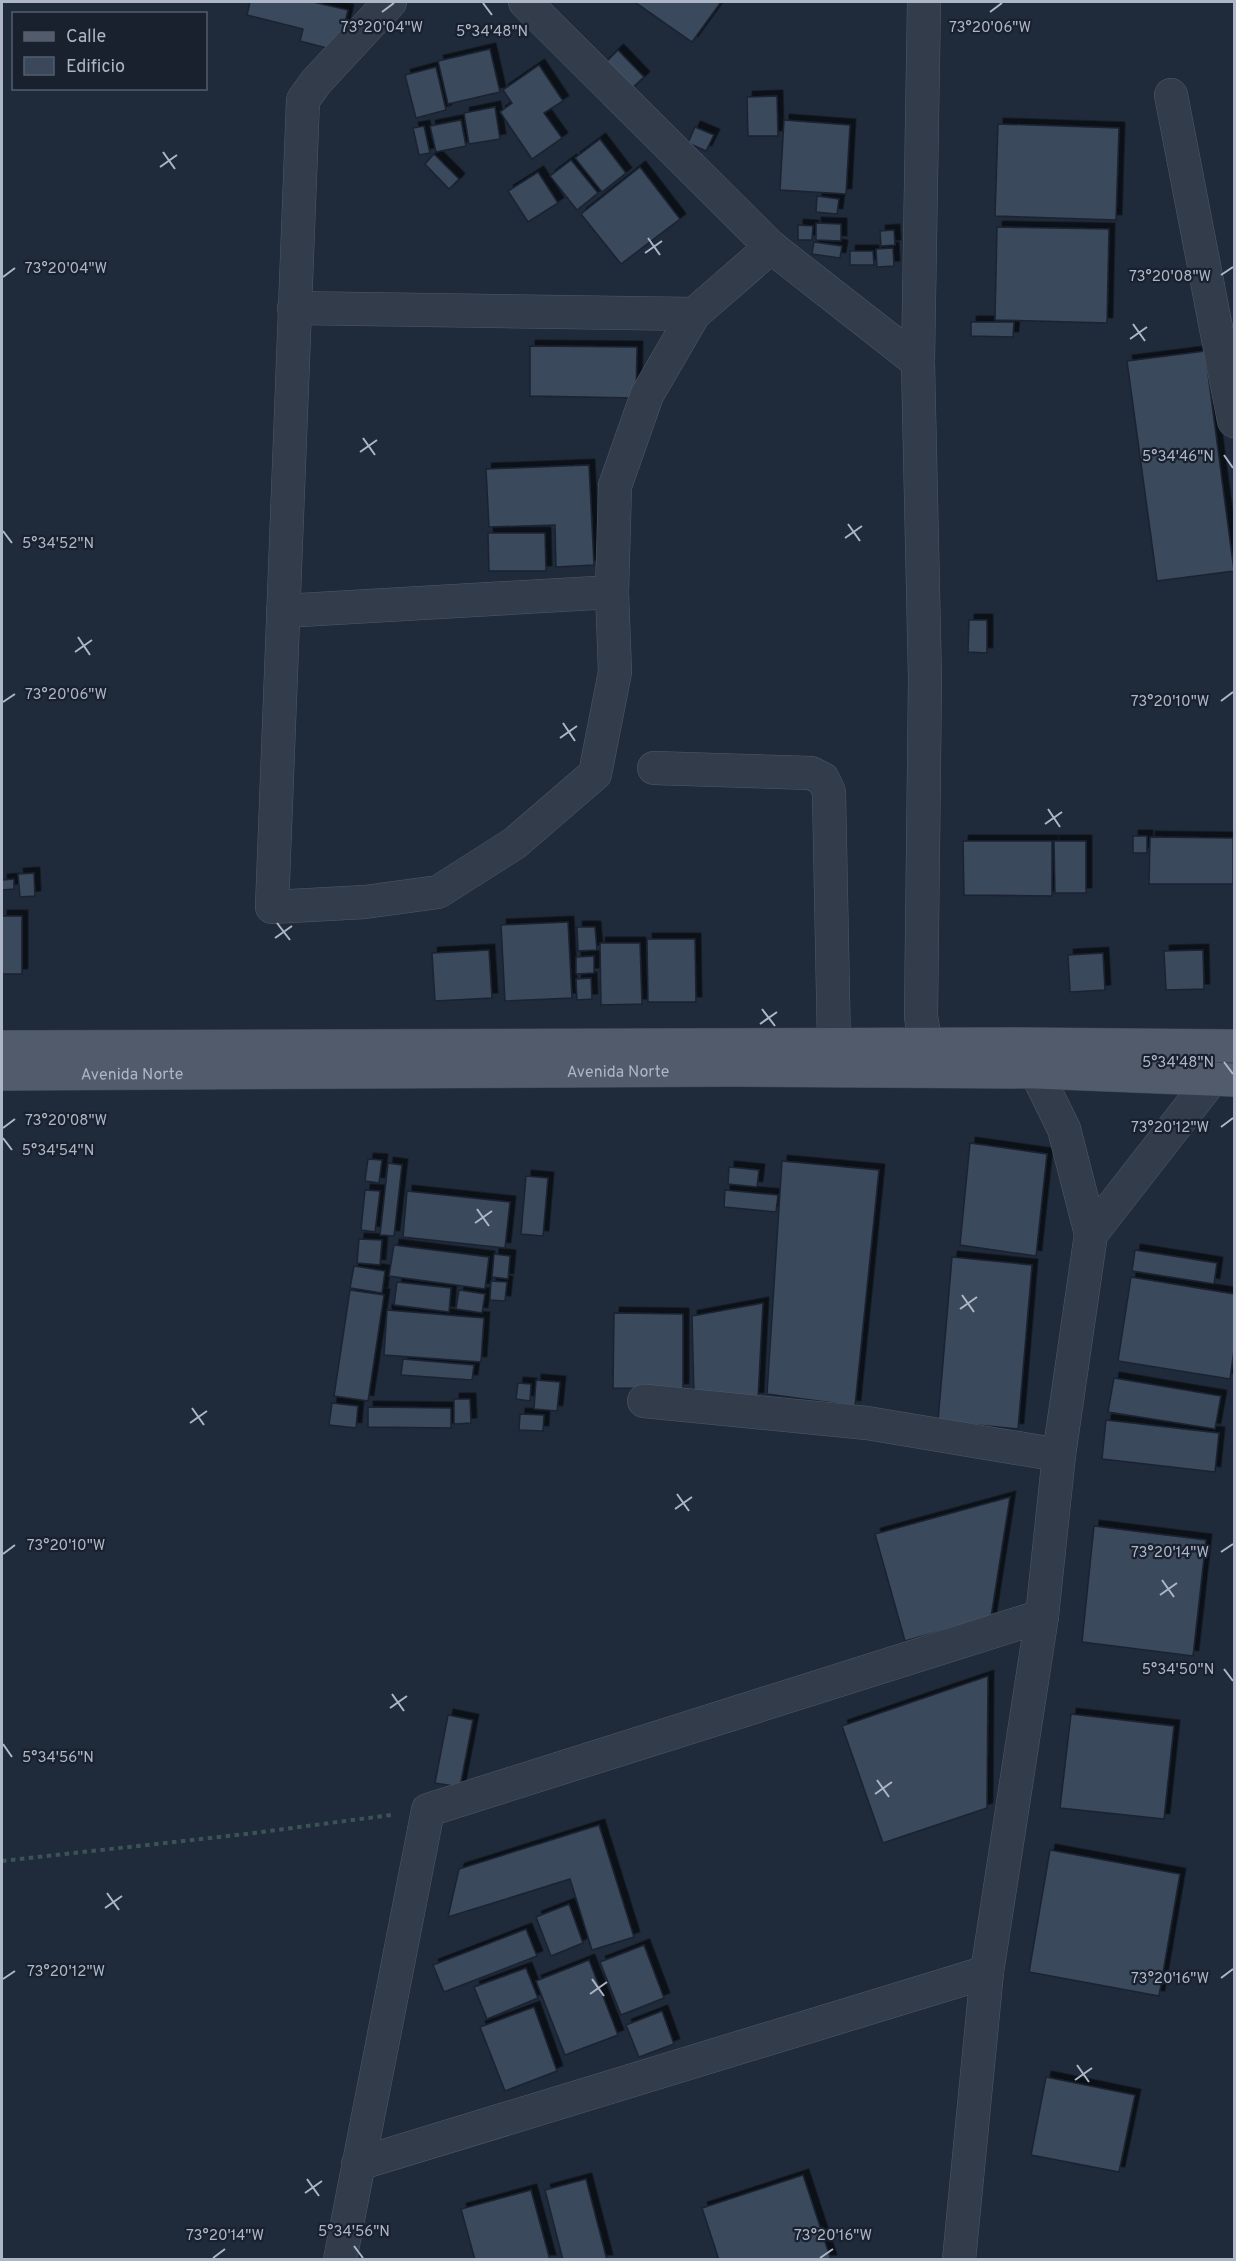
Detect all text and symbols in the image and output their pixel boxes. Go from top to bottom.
legend [12,12,207,90]
text: 73°20'04"W [341,19,423,38]
text: 73°20'06"W [949,19,1031,38]
text: 5°34'48"N [456,23,528,42]
text: Calle [66,26,106,49]
text: Edificio [66,56,125,79]
text: 73°20'04"W [25,260,107,279]
text: 73°20'08"W [1129,268,1211,287]
text: 5°34'46"N [1142,448,1214,467]
text: 5°34'52"N [22,535,94,554]
text: 73°20'06"W [25,686,107,705]
text: 73°20'10"W [1131,693,1209,712]
text: 5°34'48"N [1142,1054,1214,1073]
street label: Avenida Norte [567,1062,669,1083]
street label: Avenida Norte [81,1065,183,1086]
text: 73°20'08"W [25,1112,107,1131]
text: 73°20'12"W [1131,1119,1209,1138]
text: 5°34'54"N [22,1142,94,1161]
text: 73°20'10"W [27,1537,105,1556]
text: 73°20'14"W [1131,1544,1209,1563]
text: 5°34'50"N [1142,1661,1214,1680]
text: 5°34'56"N [22,1749,94,1768]
text: 73°20'12"W [27,1963,105,1982]
text: 73°20'16"W [1131,1970,1209,1989]
text: 5°34'56"N [318,2223,390,2242]
text: 73°20'14"W [186,2227,264,2246]
text: 73°20'16"W [794,2227,872,2246]

